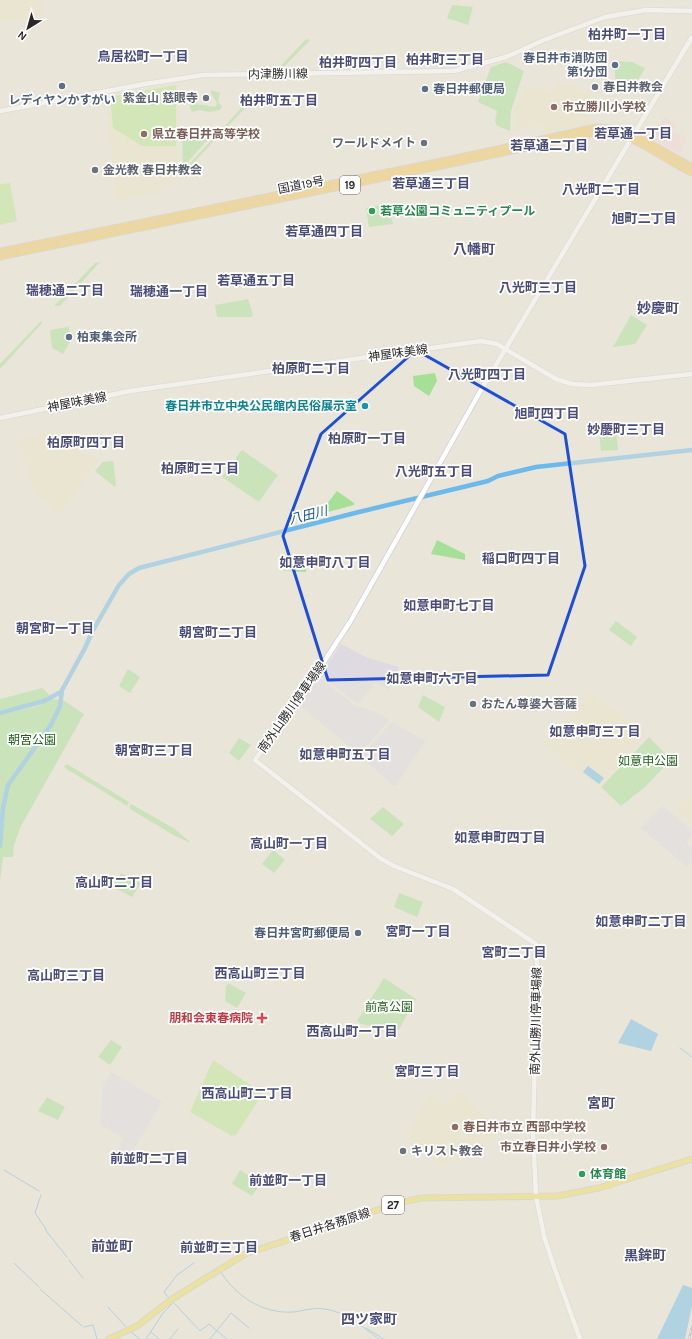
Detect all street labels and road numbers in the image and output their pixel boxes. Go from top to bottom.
street label: 内津勝川線 [248,66,308,82]
street label: 国道19号 [277,174,325,196]
road number: 19 [340,176,360,194]
street label: 神屋味美線 [367,342,429,364]
street label: 神屋味美線 [46,389,108,415]
street label: 南外山勝川停車場線 [255,659,329,755]
street label: 南外山勝川停車場線 [528,967,544,1075]
road number: 27 [382,1196,404,1214]
street label: 春日井各務原線 [288,1205,372,1245]

